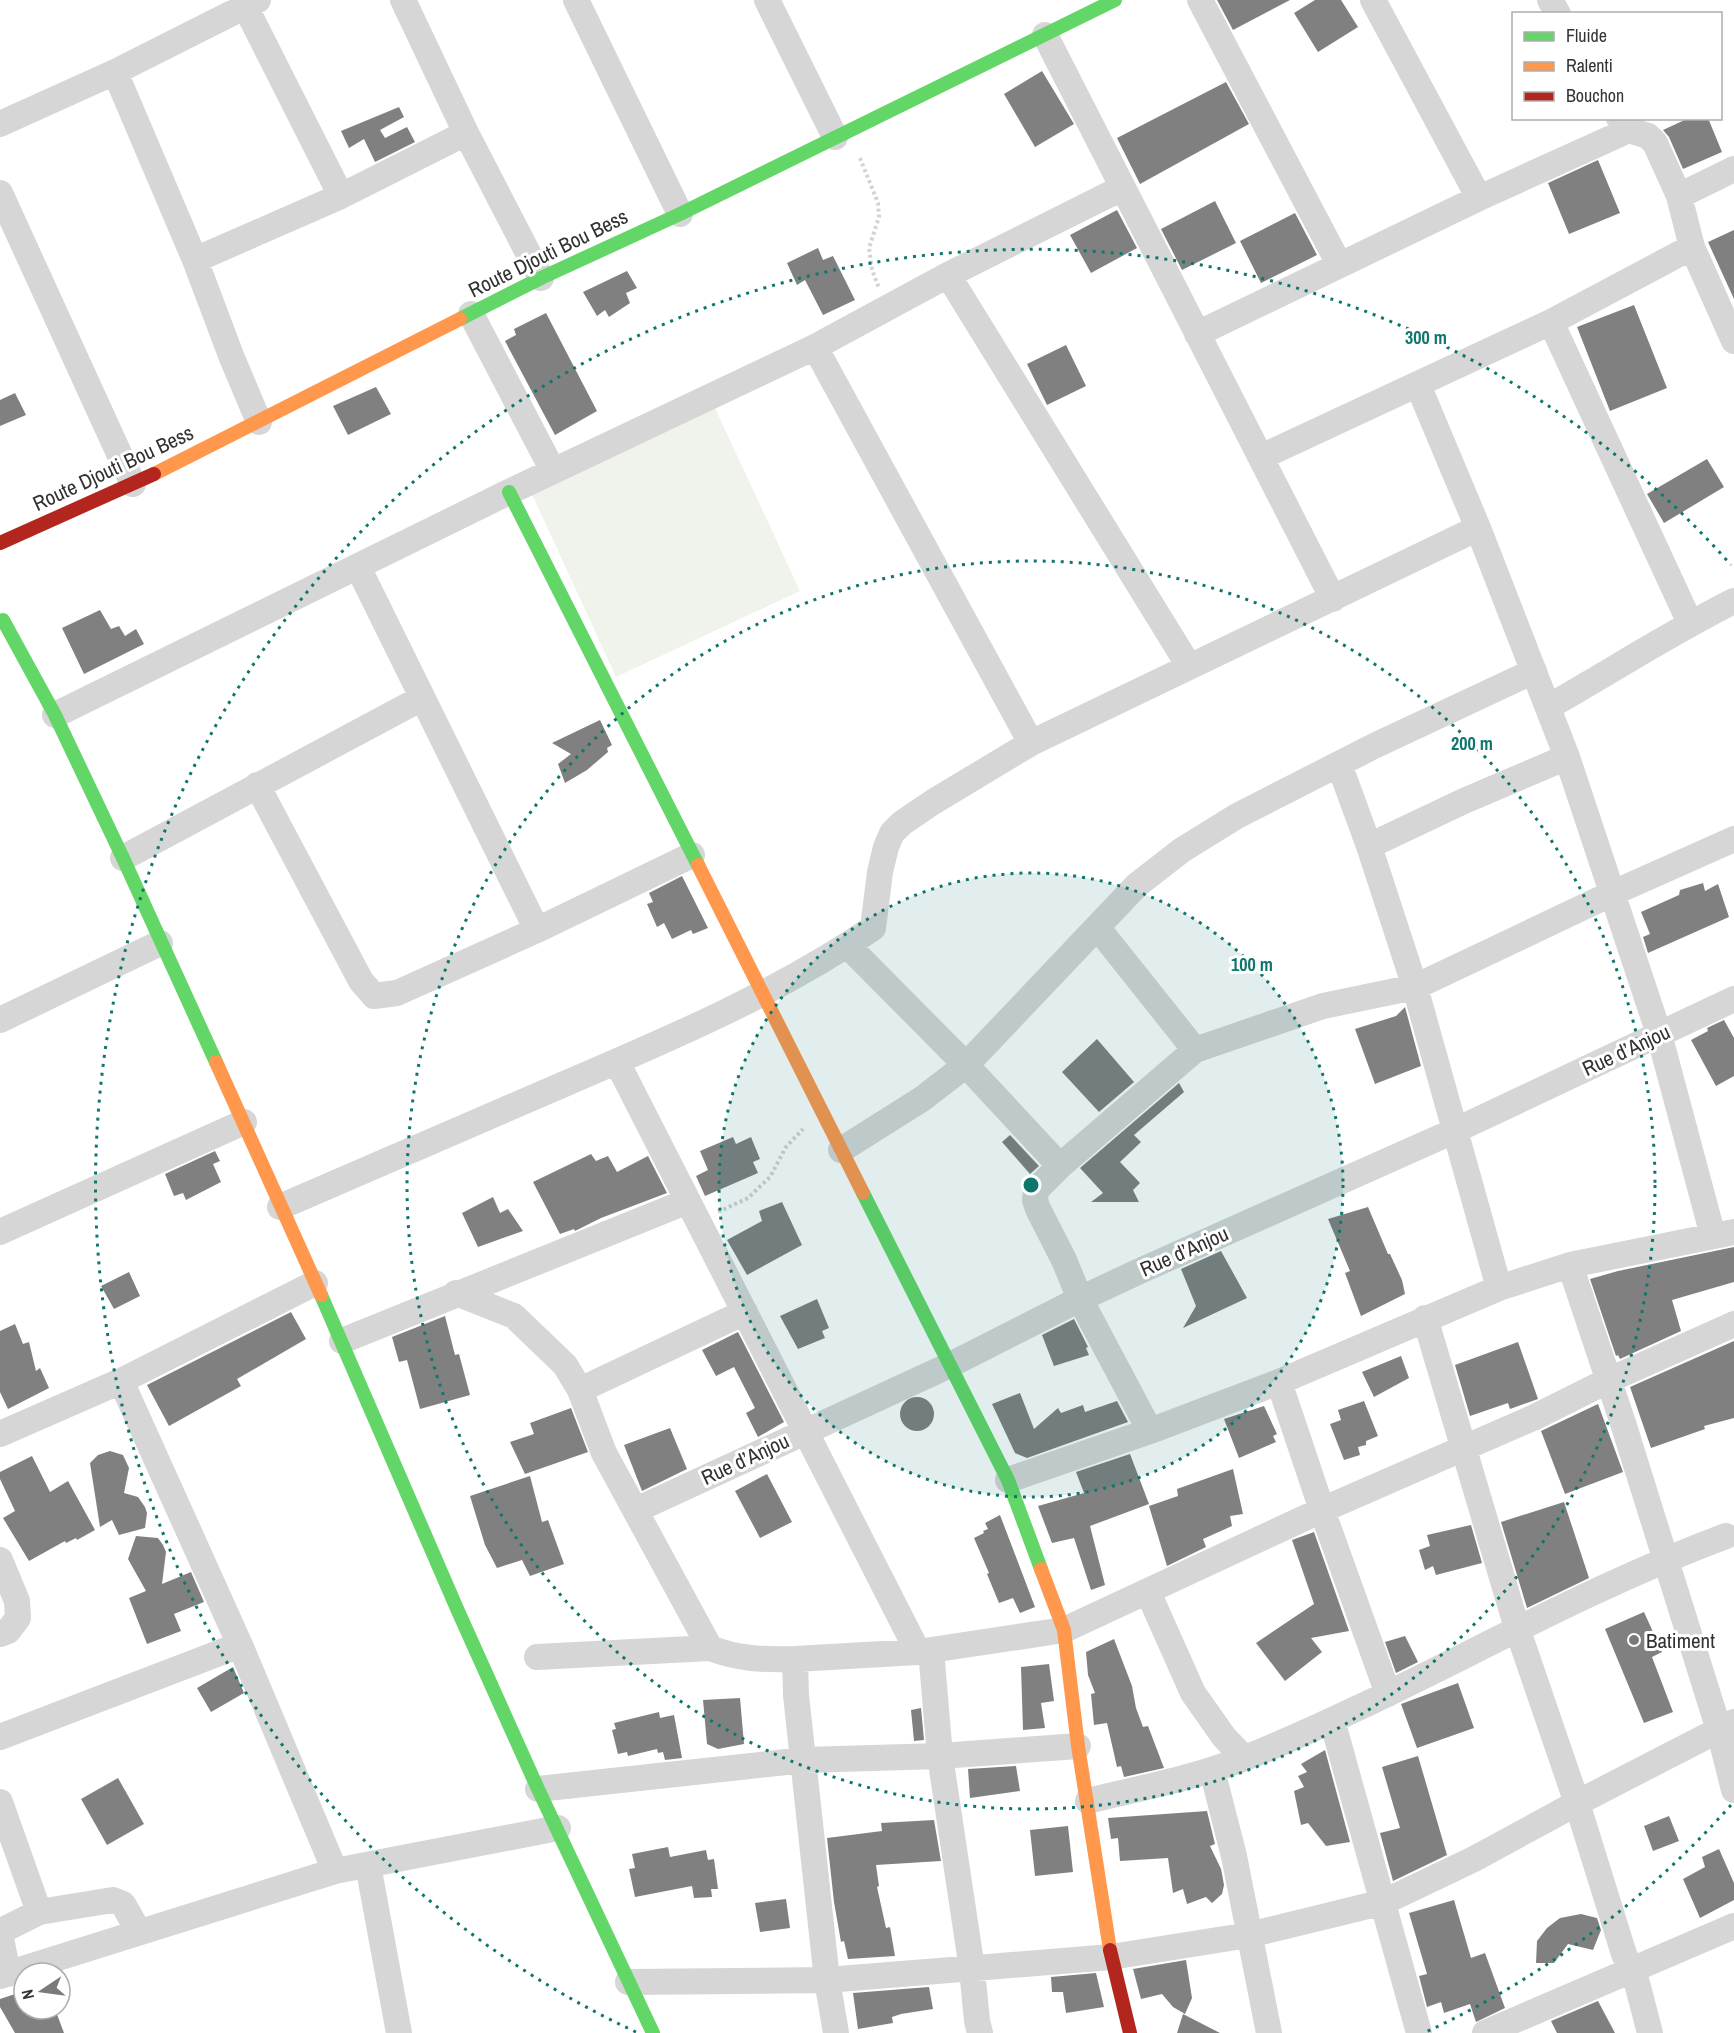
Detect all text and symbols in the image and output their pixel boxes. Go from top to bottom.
legend [1512,12,1722,120]
text: Fluide [1566,23,1607,48]
text: Ralenti [1566,53,1613,78]
text: Bouchon [1566,83,1624,108]
street label: Route Djouti Bou Bess [463,202,633,304]
text: 300 m [1405,325,1447,350]
street label: Route Djouti Bou Bess [28,418,198,518]
text: 200 m [1451,731,1493,756]
text: 100 m [1231,952,1273,977]
street label: Rue d’Anjou [1577,1017,1675,1083]
centre of rings [1021,1175,1041,1195]
street label: Rue d’Anjou [1135,1219,1233,1283]
street label: Rue d’Anjou [696,1426,794,1492]
place label: Batiment [1646,1626,1715,1655]
marker: Batiment [1627,1633,1641,1647]
north arrow [12,1961,72,2021]
text: N [16,1987,39,2001]

